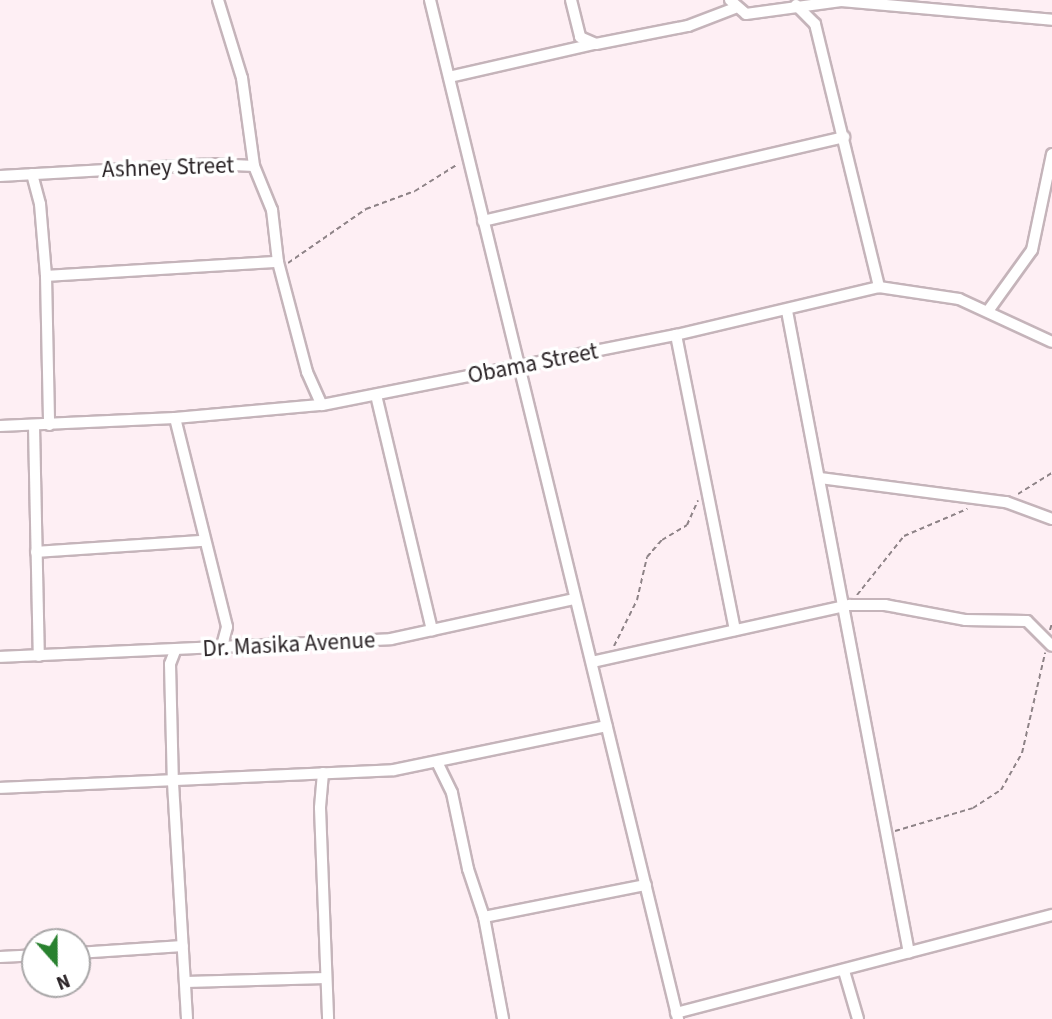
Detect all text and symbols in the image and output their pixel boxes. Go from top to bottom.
street label: Ashney Street [101,152,235,184]
street label: Obama Street [466,338,600,390]
street label: Dr. Masika Avenue [202,627,376,663]
north arrow [21,928,91,998]
text: N [52,966,74,996]

